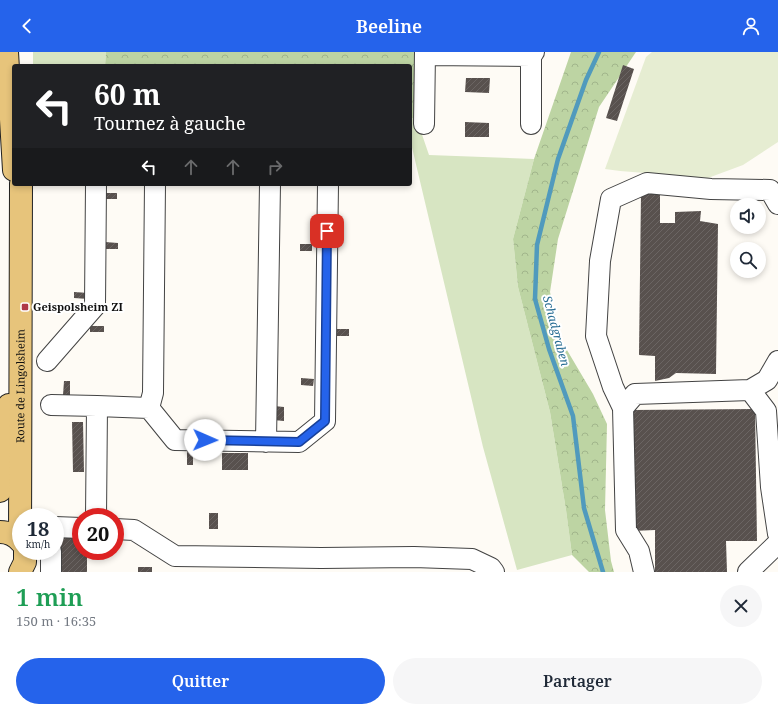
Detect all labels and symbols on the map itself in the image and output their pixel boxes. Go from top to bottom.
pin [310,214,344,248]
water label: Schadgraben [539,294,574,368]
place label: Geispolsheim ZI [33,299,123,314]
marker: Geispolsheim ZI [20,302,30,312]
street label: Route de Lingolsheim [12,329,28,443]
position arrow [184,419,226,461]
speed limit sign: 20 [72,508,124,560]

